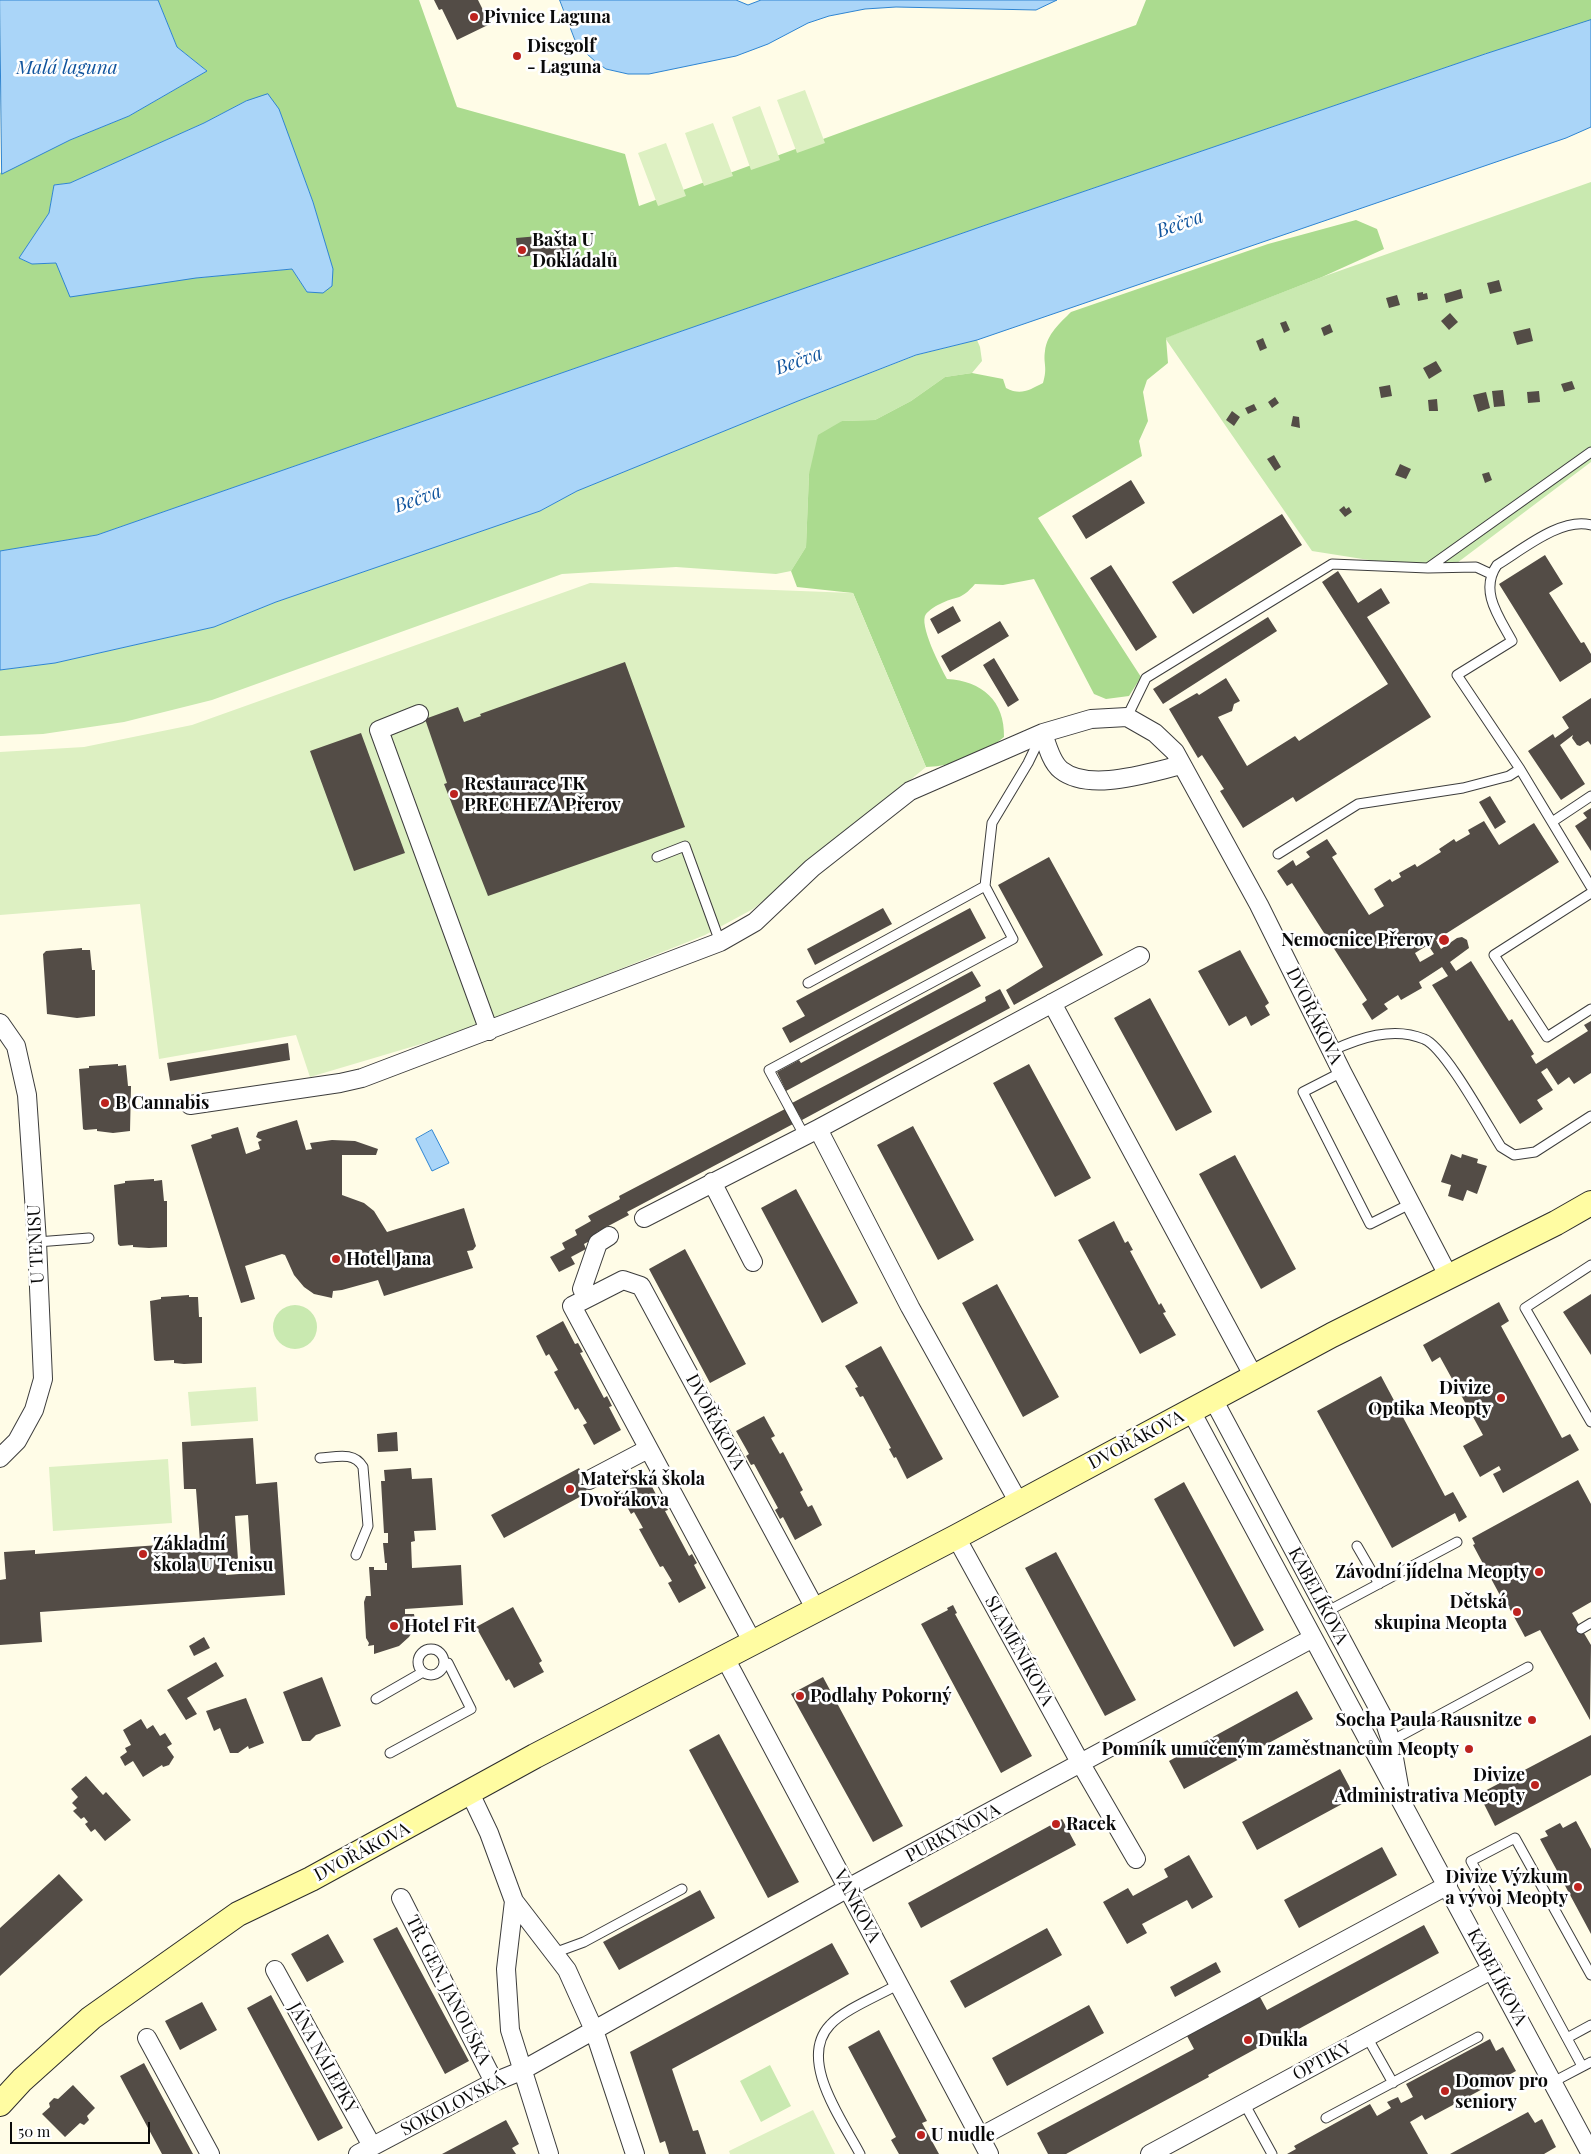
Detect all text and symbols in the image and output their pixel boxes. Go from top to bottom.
place label: Pivnice Laguna [484,6,611,28]
marker: Pivnice Laguna [468,11,480,23]
place label: Discgolf - Laguna [527,35,601,78]
marker: Discgolf - Laguna [511,50,523,62]
water label: Malá laguna [16,57,118,79]
water label: Bečva [1153,205,1207,243]
place label: Bašta U Dokládalů [532,229,618,272]
marker: Bašta U Dokládalů [516,244,528,256]
water label: Bečva [772,342,826,380]
water label: Bečva [391,480,445,518]
place label: Restaurace TK PRECHEZA Přerov [464,773,621,816]
marker: Restaurace TK PRECHEZA Přerov [448,788,460,800]
place label: Nemocnice Přerov [1281,929,1433,951]
marker: Nemocnice Přerov [1437,933,1451,947]
street label: DVOŘÁKOVA [1281,964,1347,1068]
place label: B Cannabis [115,1092,209,1114]
marker: B Cannabis [99,1097,111,1109]
street label: U TENISU [23,1204,49,1284]
place label: Hotel Jana [346,1248,431,1270]
marker: Hotel Jana [330,1253,342,1265]
street label: DVOŘÁKOVA [681,1371,749,1473]
place label: Divize Optika Meopty [1368,1377,1491,1420]
marker: Divize Optika Meopty [1495,1392,1507,1404]
street label: DVOŘÁKOVA [1085,1406,1187,1474]
place label: Mateřská škola Dvořákova [580,1468,705,1510]
marker: Mateřská škola Dvořákova [564,1483,576,1495]
place label: Základní škola U Tenisu [153,1533,273,1576]
street label: KABELÍKOVA [1283,1544,1353,1648]
marker: Základní škola U Tenisu [137,1548,149,1560]
place label: Závodní jídelna Meopty [1335,1561,1529,1583]
marker: Závodní jídelna Meopty [1533,1566,1545,1578]
place label: Dětská skupina Meopta [1374,1591,1507,1634]
street label: SLAMĚNÍKOVA [980,1592,1058,1710]
marker: Dětská skupina Meopta [1511,1606,1523,1618]
place label: Hotel Fit [404,1615,476,1637]
marker: Hotel Fit [388,1620,400,1632]
place label: Podlahy Pokorný [810,1685,952,1707]
marker: Podlahy Pokorný [794,1690,806,1702]
place label: Socha Paula Rausnitze [1336,1709,1522,1731]
marker: Socha Paula Rausnitze [1526,1714,1538,1726]
place label: Pomník umučeným zaměstnancům Meopty [1101,1738,1459,1760]
marker: Pomník umučeným zaměstnancům Meopty [1463,1743,1475,1755]
place label: Divize Administrativa Meopty [1335,1764,1525,1806]
marker: Divize Administrativa Meopty [1529,1779,1541,1791]
street label: PURKYŇOVA [902,1799,1004,1867]
place label: Racek [1066,1813,1116,1835]
street label: DVOŘÁKOVA [311,1818,413,1886]
marker: Racek [1050,1818,1062,1830]
street label: VAŇKOVA [829,1866,885,1946]
place label: Divize Výzkum a vývoj Meopty [1445,1866,1568,1908]
marker: Divize Výzkum a vývoj Meopty [1572,1881,1584,1893]
street label: TŘ. GEN. JANOUŠKA [401,1912,495,2068]
street label: KABELÍKOVA [1462,1925,1532,2029]
street label: JÁNA NÁLEPKY [284,1999,362,2117]
place label: Dukla [1258,2029,1308,2051]
marker: Dukla [1242,2034,1254,2046]
street label: OPTIKY [1289,2037,1355,2085]
street label: SOKOLOVSKÁ [397,2069,509,2141]
place label: Domov pro seniory [1455,2070,1548,2112]
marker: Domov pro seniory [1439,2085,1451,2097]
scale bar [12,2112,152,2144]
text: 50 m [18,2121,50,2141]
place label: U nudle [931,2124,995,2146]
marker: U nudle [915,2129,927,2141]

